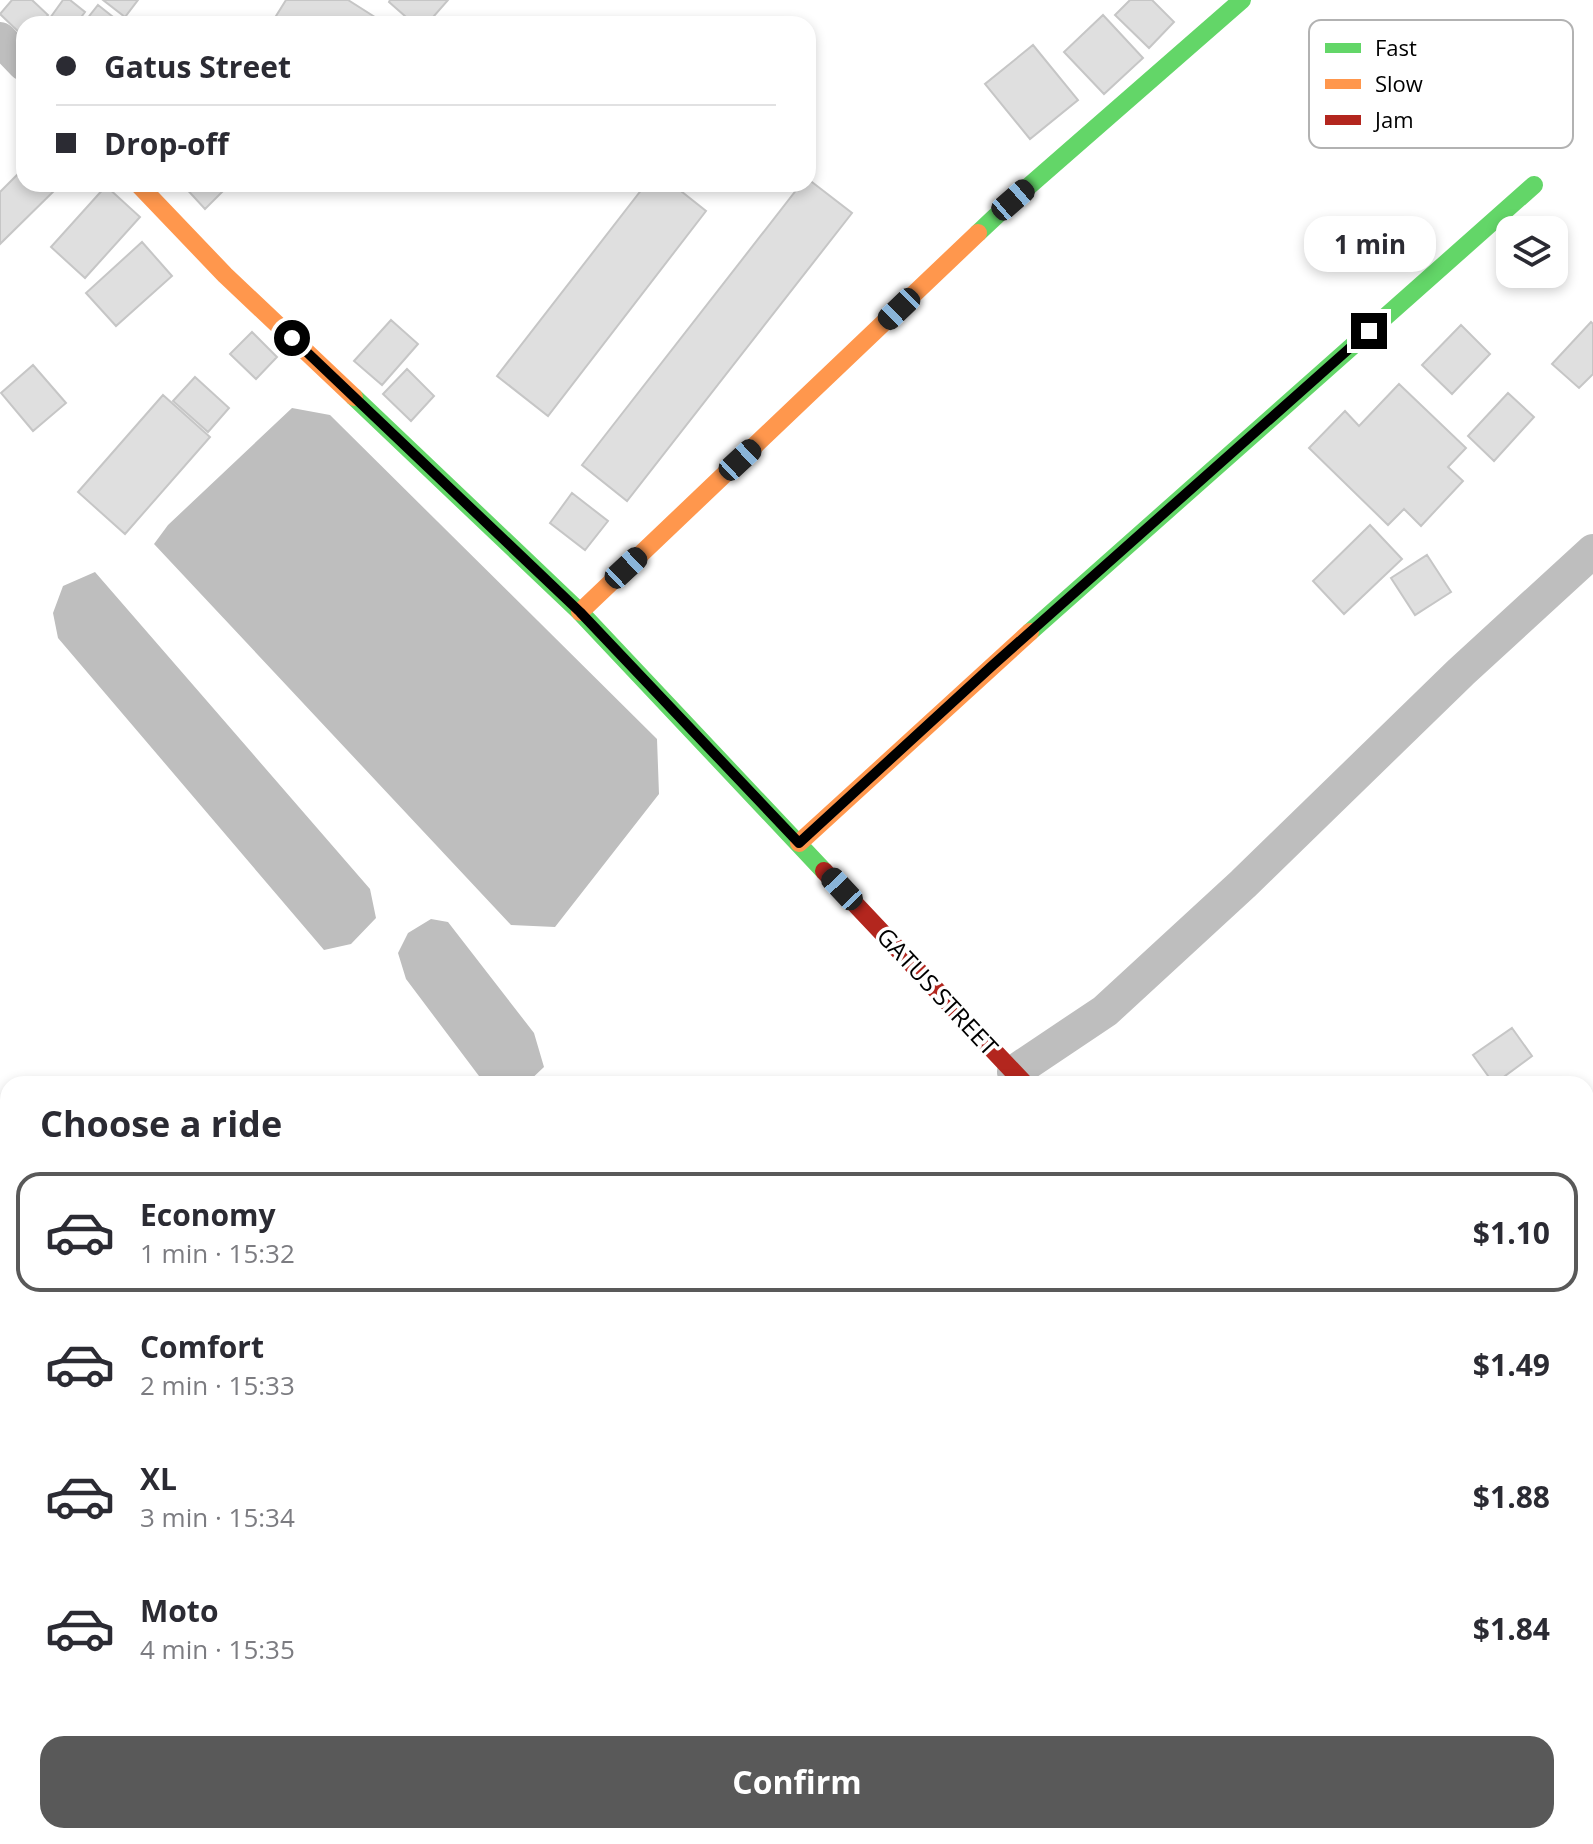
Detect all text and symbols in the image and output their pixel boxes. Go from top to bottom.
legend [1309,20,1573,148]
text: Fast [1375,32,1417,62]
text: Gatus Street [104,46,291,87]
text: Slow [1375,68,1423,98]
text: Jam [1373,104,1414,134]
text: Drop-off [104,123,229,164]
car [987,175,1039,225]
callout: 1 min [1303,215,1435,271]
map controls [1496,216,1568,288]
button: layers [1496,216,1568,288]
text: 1 min [1334,226,1406,262]
car [873,284,925,334]
route end [1351,313,1387,349]
route start [274,320,310,356]
car [714,435,766,485]
car [600,543,652,593]
car [817,863,867,915]
street label: GATUS STREET [870,920,1006,1062]
text: Choose a ride [40,1099,282,1148]
text: Economy [140,1194,276,1235]
icon: car [44,1196,116,1268]
text: $1.10 [1473,1212,1550,1253]
text: 1 min · 15:32 [140,1235,295,1271]
text: Comfort [140,1326,264,1367]
icon: car [44,1328,116,1400]
text: $1.49 [1473,1344,1550,1385]
text: 2 min · 15:33 [140,1367,295,1403]
text: XL [140,1458,177,1499]
icon: car [44,1460,116,1532]
text: $1.88 [1473,1476,1550,1517]
text: 3 min · 15:34 [140,1499,295,1535]
text: Moto [140,1590,218,1631]
icon: car [44,1592,116,1664]
text: $1.84 [1473,1608,1550,1649]
text: 4 min · 15:35 [140,1631,295,1667]
button: Confirm [40,1736,1554,1828]

